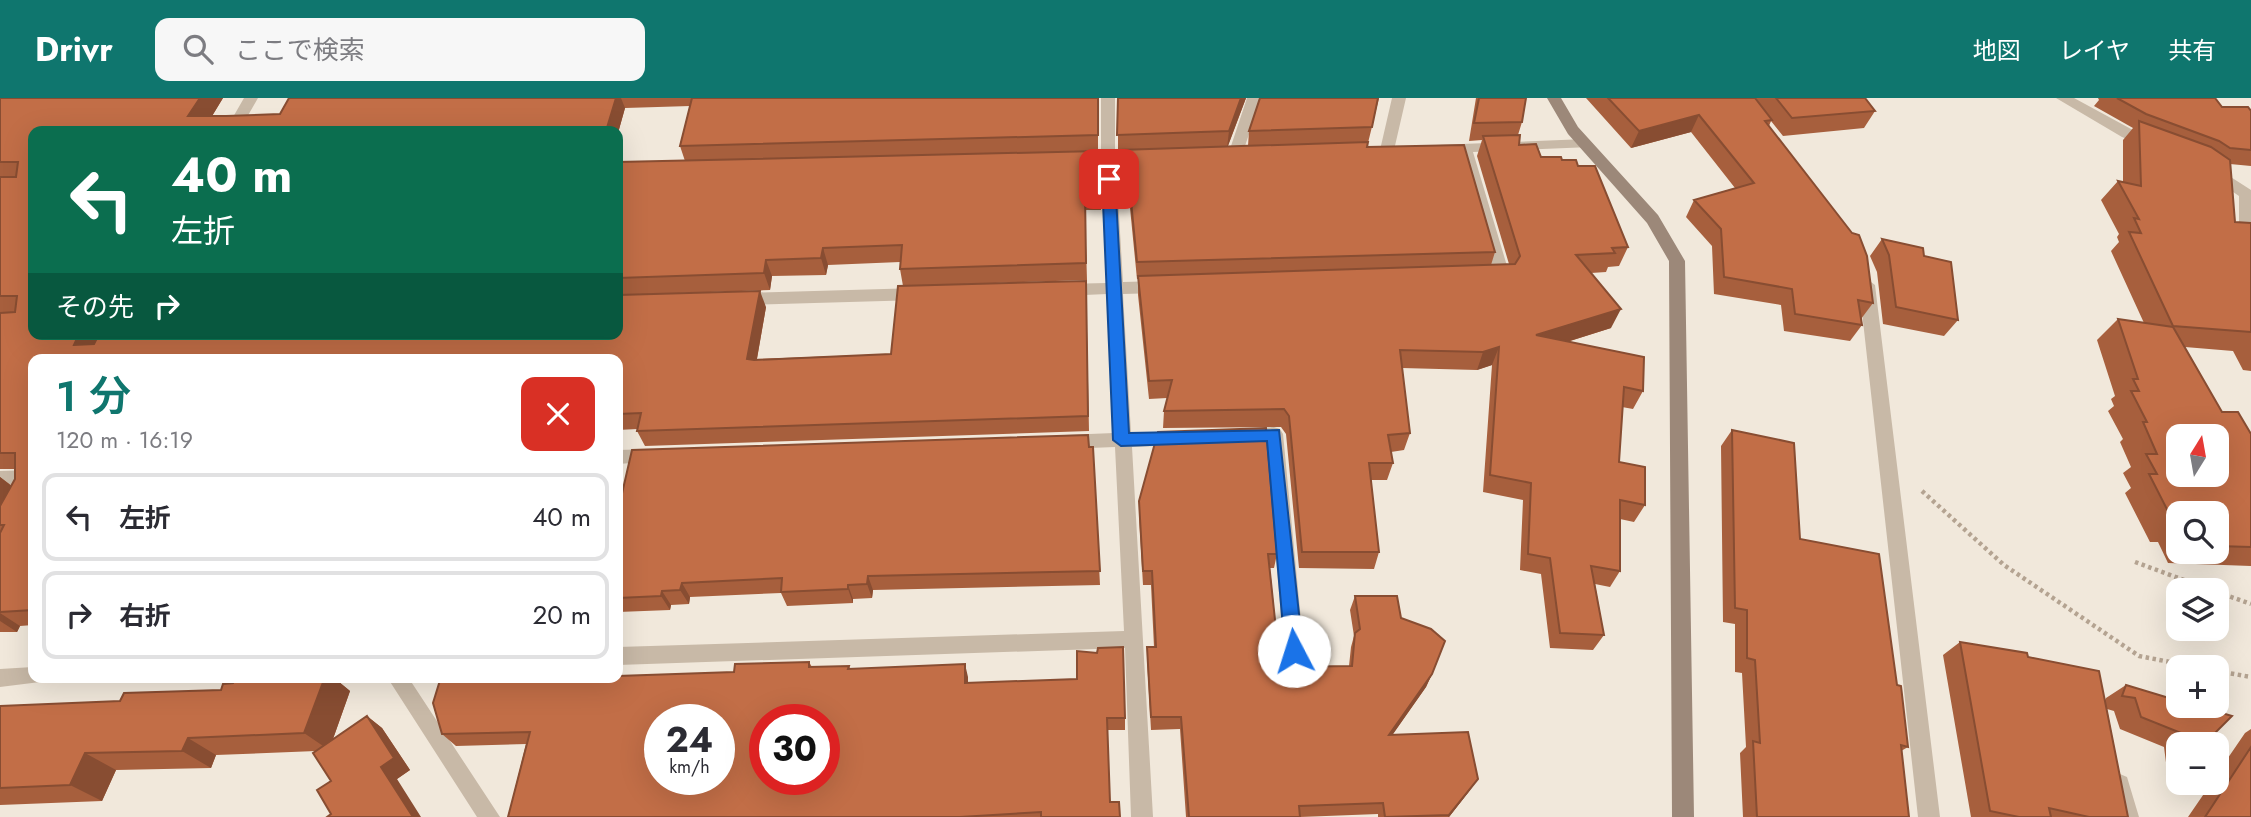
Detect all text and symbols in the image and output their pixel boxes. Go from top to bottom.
search box [155,18,645,81]
text: Drivr [35,26,113,73]
icon: search [179,30,217,68]
text: ここで検索 [235,31,365,69]
text: 地図 [1973,33,2021,68]
text: レイヤ [2059,33,2130,68]
text: 共有 [2168,33,2216,68]
text: 40 m [171,140,293,210]
pin [1079,149,1139,209]
icon: left [56,154,147,245]
icon: arrive [1090,160,1128,198]
text: 左折 [171,208,235,254]
icon: right [148,287,186,325]
text: その先 [56,288,134,326]
text: 1 分 [56,366,131,427]
button: close [521,377,595,451]
text: 120 m · 16:19 [56,423,193,457]
north arrow [2166,424,2230,486]
map controls [2166,424,2229,795]
icon: left [60,498,98,536]
text: 40 m [532,498,591,536]
text: 左折 [119,499,171,537]
button: search [2166,501,2229,564]
button: layers [2166,578,2229,641]
icon: right [60,596,98,634]
text: 20 m [533,596,591,634]
text: 右折 [119,597,171,635]
position arrow [1257,614,1331,688]
button: + [2166,655,2229,718]
speed limit sign: 30 [749,704,840,795]
text: 24 [666,715,713,765]
button: − [2166,732,2229,795]
text: km/h [669,754,710,780]

